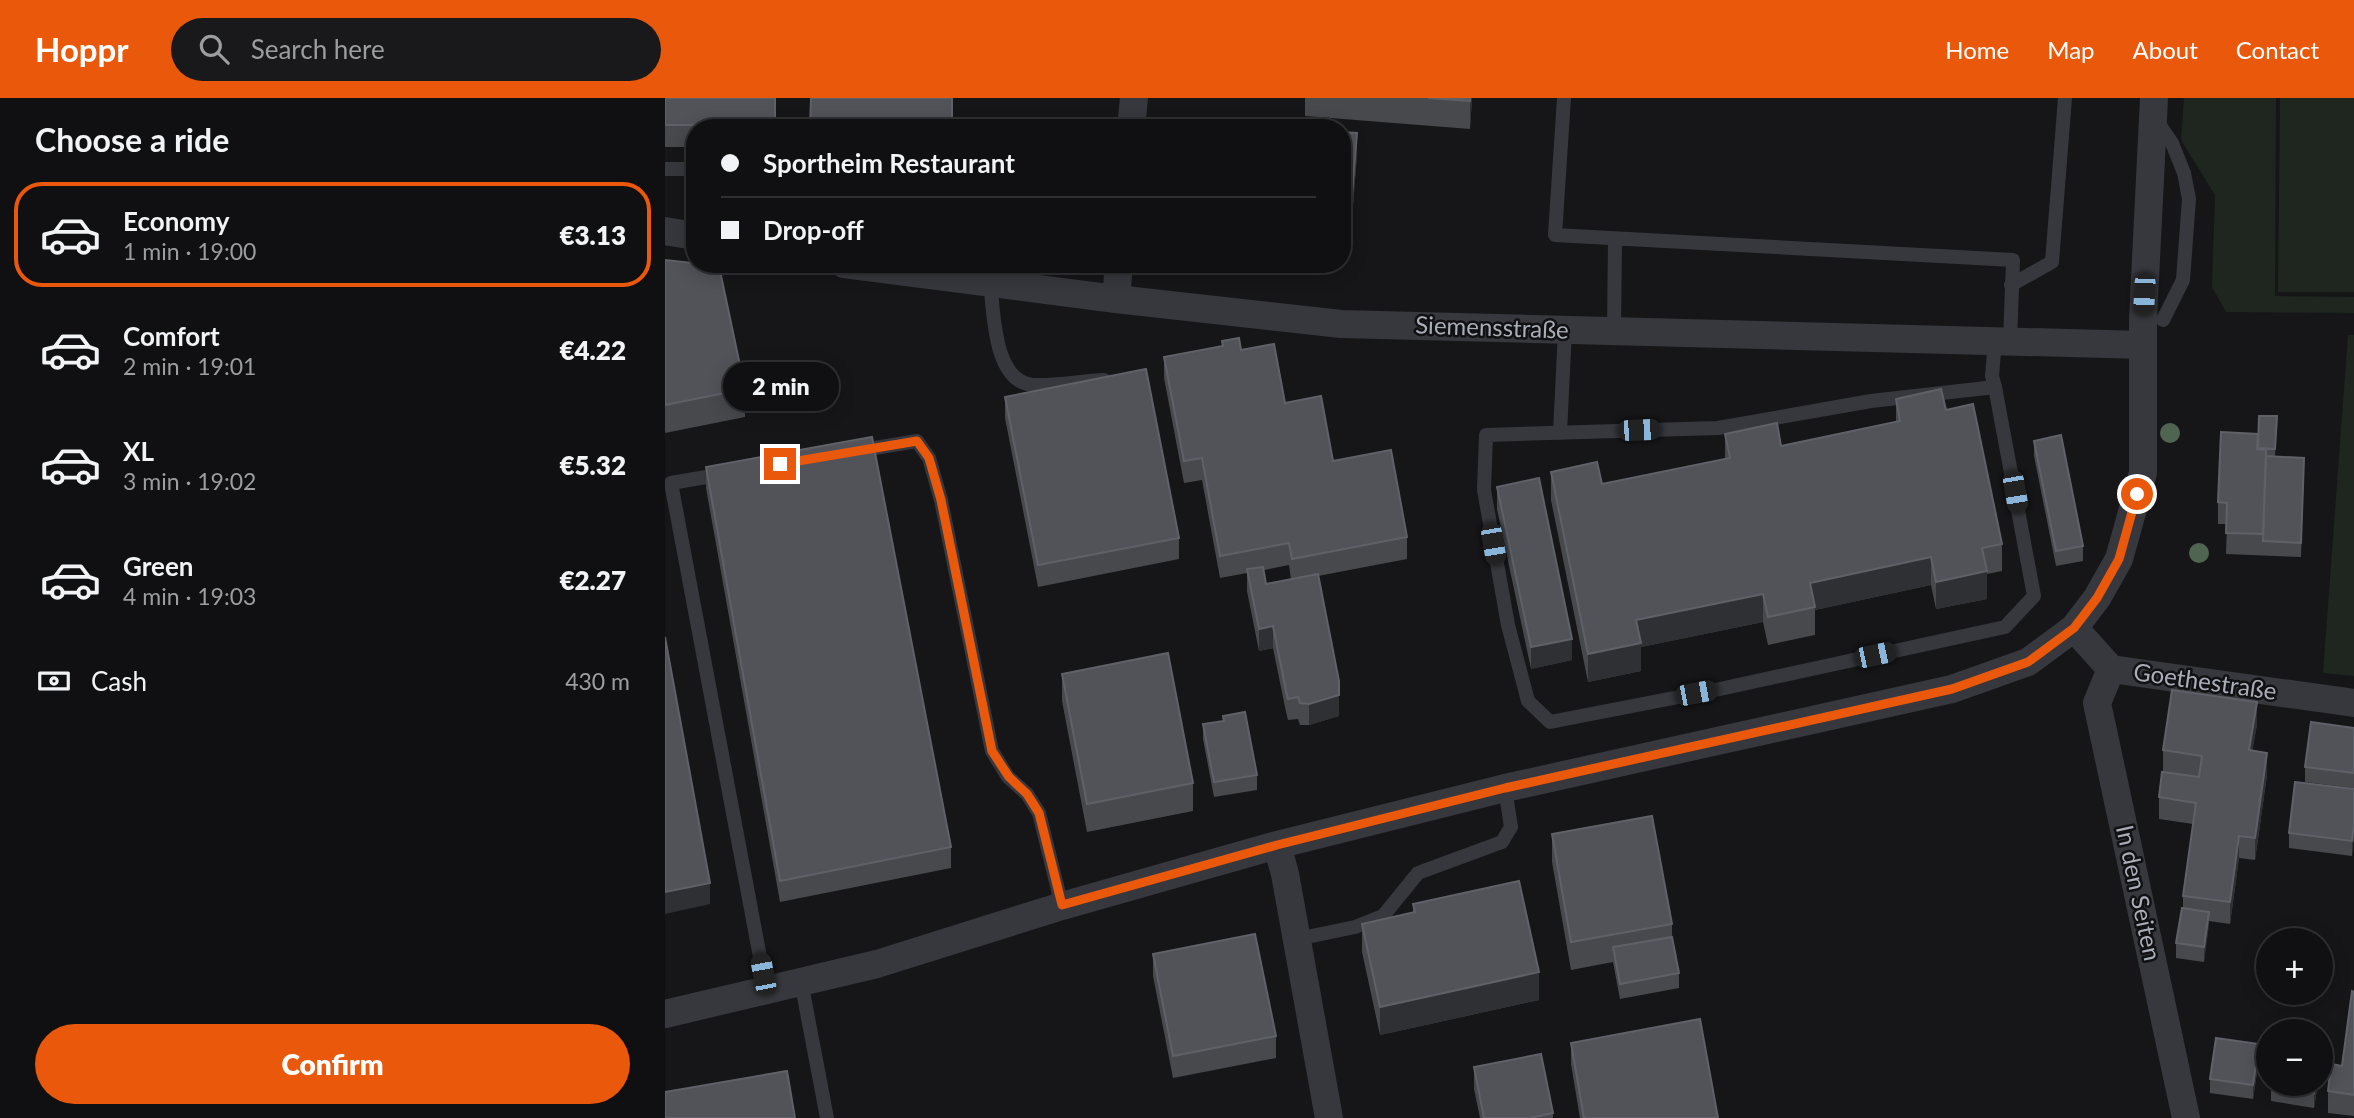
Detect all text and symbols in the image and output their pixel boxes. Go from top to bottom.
search box [171,18,661,81]
text: Hoppr [35,29,129,69]
icon: search [195,30,233,68]
text: Search here [251,33,385,65]
text: Home [1945,35,2009,64]
text: Map [2047,35,2095,64]
text: About [2133,35,2198,64]
text: Contact [2236,35,2319,64]
text: Choose a ride [35,120,229,159]
text: Sportheim Restaurant [763,147,1015,179]
icon: car [39,203,102,266]
text: Economy [123,205,229,237]
text: Drop-off [763,214,864,246]
text: €3.13 [559,219,626,251]
text: 1 min · 19:00 [123,237,256,265]
car [2133,272,2156,316]
street label: Siemensstraße [1415,309,1569,344]
icon: car [39,318,102,381]
text: Comfort [123,320,220,352]
text: €4.22 [559,334,626,366]
text: 2 min · 19:01 [123,352,256,380]
callout: 2 min [722,362,838,412]
text: 2 min [752,372,810,400]
car [1618,419,1661,441]
icon: car [39,433,102,496]
text: XL [123,435,154,467]
route end [764,448,796,480]
text: €5.32 [559,449,626,481]
text: 3 min · 19:02 [123,467,256,495]
car [2002,469,2029,515]
route start [2121,478,2153,510]
car [1480,521,1507,567]
icon: car [39,548,102,611]
text: Green [123,550,193,582]
text: €2.27 [559,564,626,596]
text: 4 min · 19:03 [123,582,256,610]
car [1853,640,1898,670]
street label: Goethestraße [2132,656,2279,705]
icon: cash [35,662,73,700]
text: Cash [91,665,147,697]
text: 430 m [565,667,630,695]
car [1674,679,1719,707]
street label: In den Seiten [2111,822,2168,963]
map controls [2256,928,2333,1096]
button: + [2256,928,2333,1005]
car [749,951,778,997]
button: − [2256,1019,2333,1096]
button: Confirm [35,1024,630,1104]

